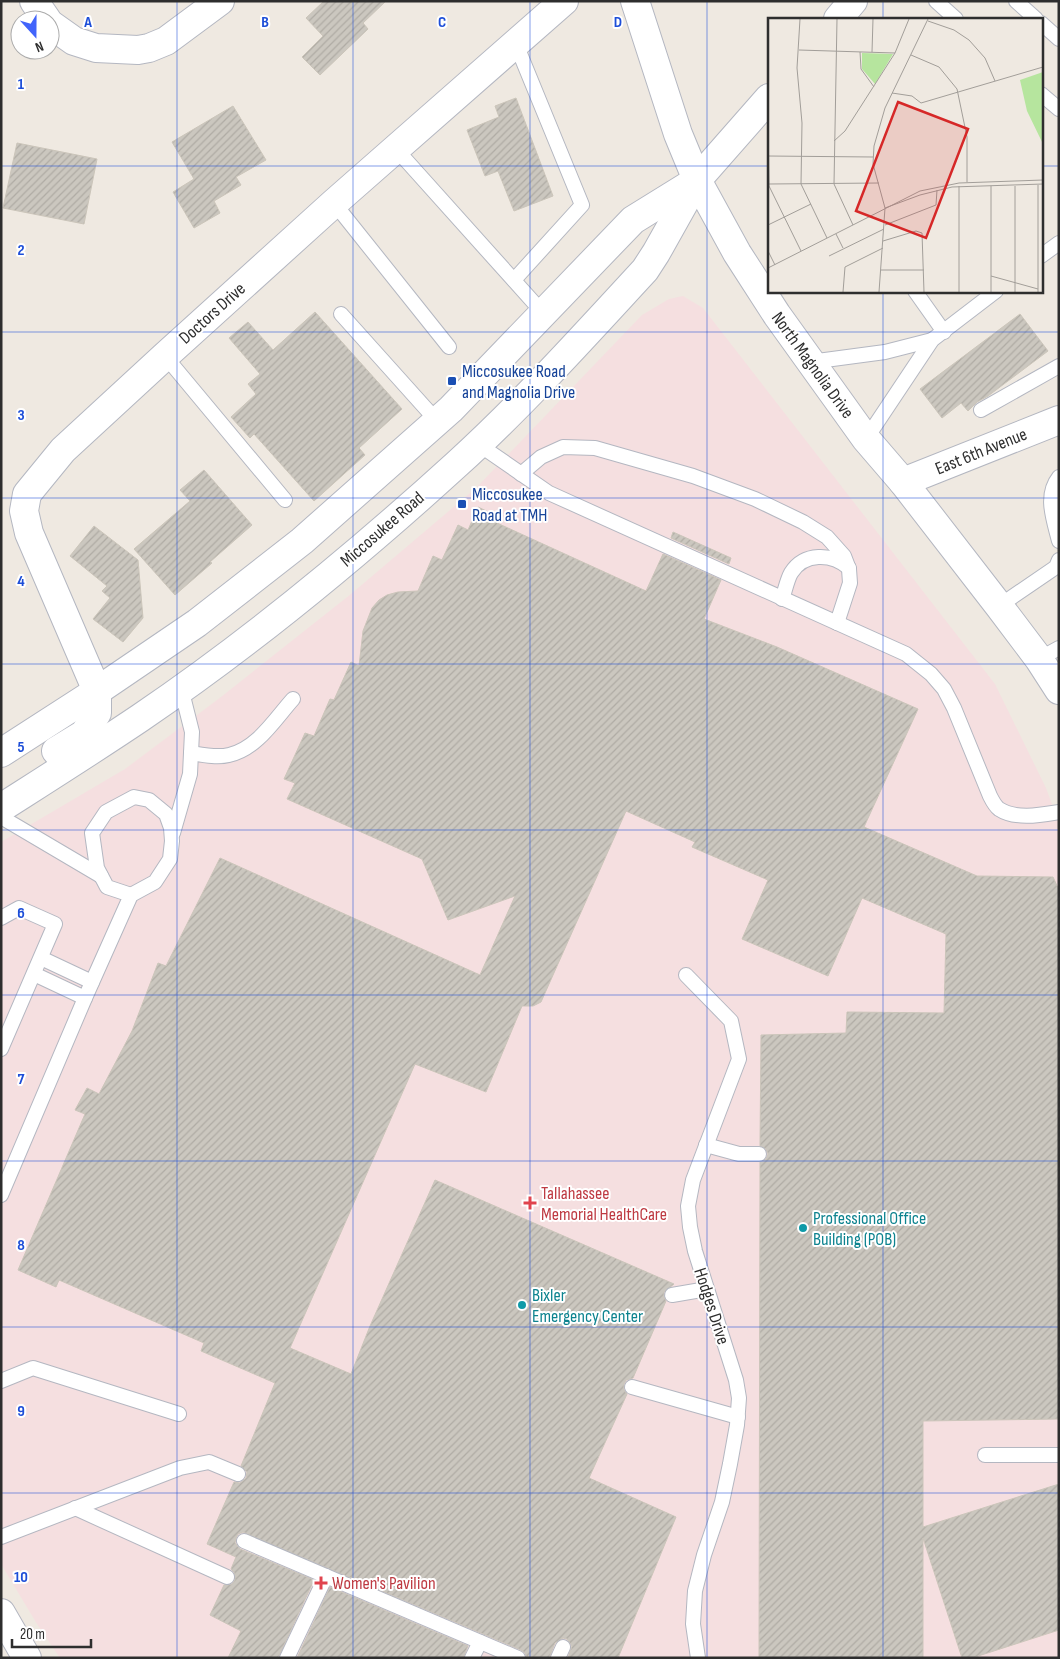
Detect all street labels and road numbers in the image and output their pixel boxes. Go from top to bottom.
street label: Doctors Drive [175,278,250,349]
street label: North Magnolia Drive [767,308,858,423]
street label: East 6th Avenue [932,424,1030,479]
street label: Miccosukee Road [336,487,428,571]
street label: Hodges Drive [689,1265,734,1347]

